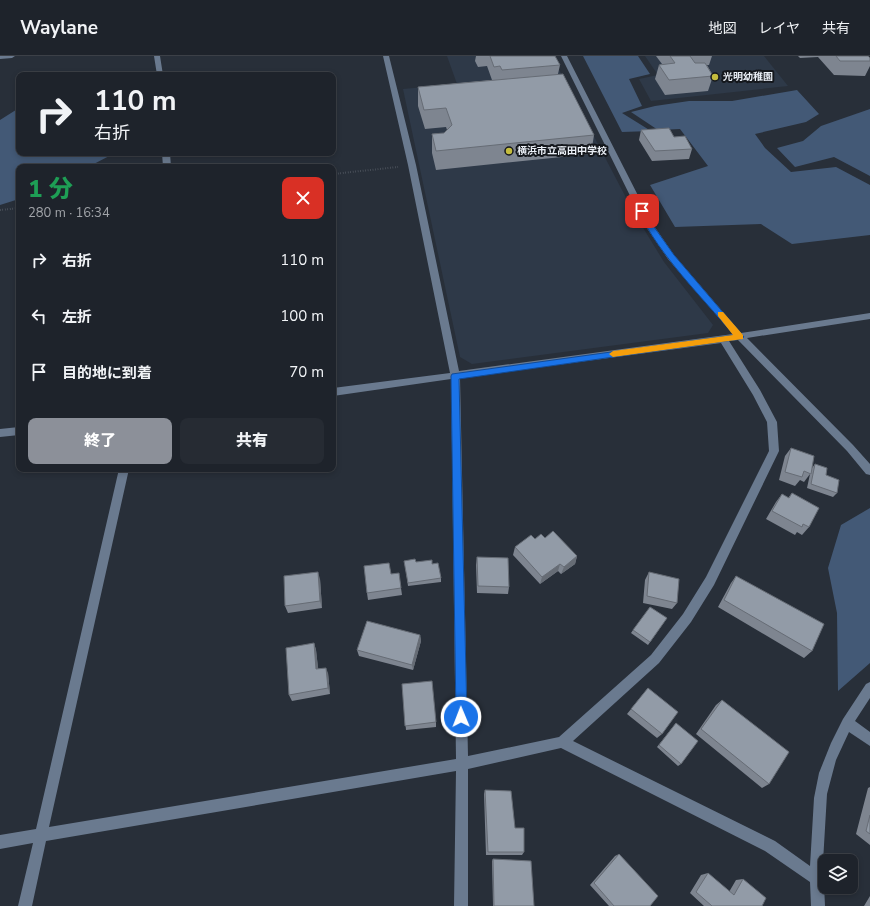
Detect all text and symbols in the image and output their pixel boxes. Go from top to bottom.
text: Waylane [20,15,98,41]
text: 地図 [708,19,736,38]
text: レイヤ [758,19,800,38]
text: 共有 [822,19,850,38]
place label: 光明幼稚園 [723,70,773,84]
marker: 光明幼稚園 [710,72,720,82]
text: 110 m [94,82,177,120]
icon: right [28,88,80,140]
text: 右折 [94,121,130,145]
place label: 横浜市立高田中学校 [517,144,607,158]
marker: 横浜市立高田中学校 [504,146,514,156]
text: 1 分 [28,173,73,205]
button: close [282,177,324,219]
pin [625,194,659,228]
icon: arrive [631,200,653,222]
text: 280 m · 16:34 [28,204,110,222]
icon: right [28,249,50,271]
text: 110 m [280,250,324,270]
text: 右折 [62,251,92,271]
icon: left [28,305,50,327]
text: 100 m [280,306,324,326]
text: 左折 [62,307,92,327]
icon: arrive [28,361,50,383]
text: 70 m [289,362,324,382]
text: 目的地に到着 [62,363,152,383]
button: 終了 [28,418,172,464]
button: 共有 [180,418,324,464]
position arrow [440,696,482,738]
map controls [818,854,858,894]
button: layers [818,854,858,894]

